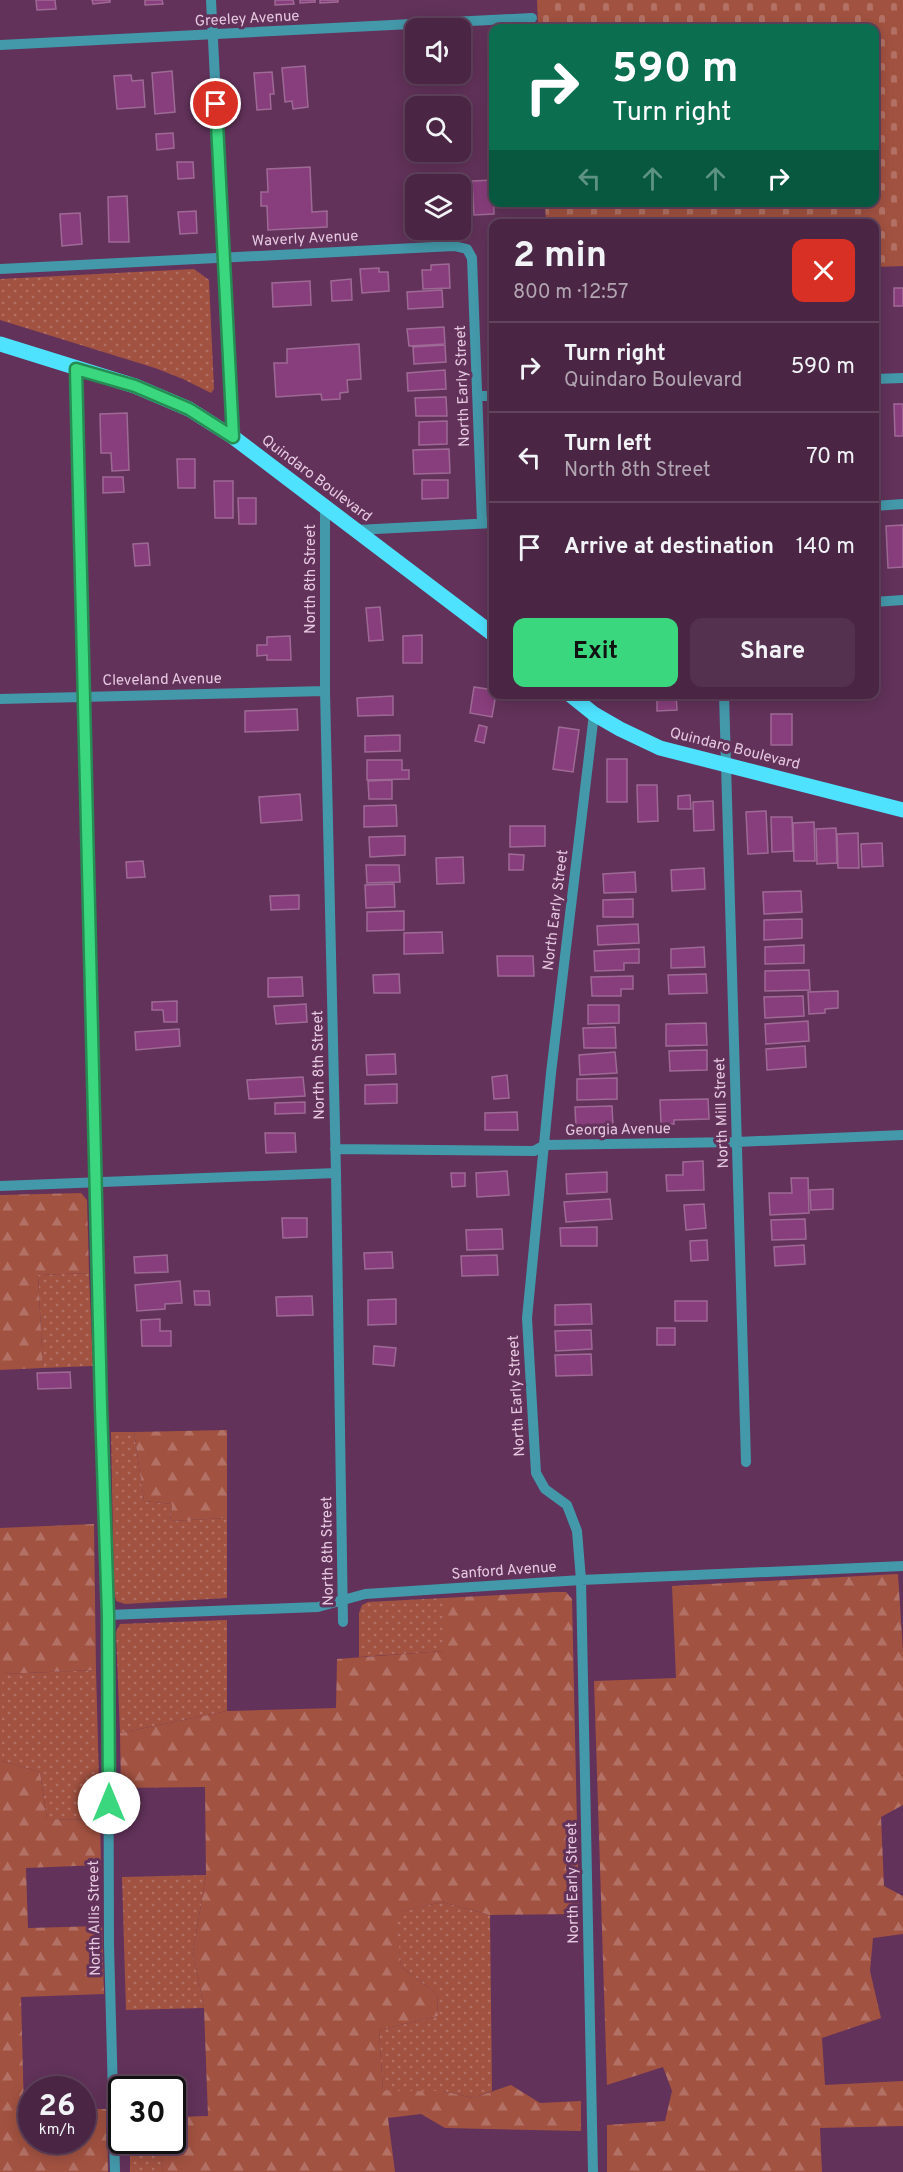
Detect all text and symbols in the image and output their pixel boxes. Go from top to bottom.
street label: Greeley Avenue [194,7,300,32]
map controls [405,18,471,240]
button: sound [405,18,471,84]
text: 590 m [612,44,739,97]
icon: right [513,48,591,126]
pin [190,78,241,129]
icon: arrive [199,87,232,120]
button: search [405,96,471,162]
text: Turn right [612,96,731,130]
icon: left [573,162,606,195]
icon: ahead [636,162,669,195]
icon: ahead [699,162,732,195]
icon: right [762,162,795,195]
button: layers [405,174,471,240]
street label: Waverly Avenue [251,227,359,252]
text: 2 min [513,234,607,280]
button: close [792,239,855,302]
text: 800 m · 12:57 [513,280,628,306]
street label: North Early Street [452,325,475,447]
text: Turn right [564,341,666,368]
icon: right [513,351,546,384]
text: 590 m [791,354,855,381]
text: Quindaro Boulevard [564,368,742,394]
street label: Quindaro Boulevard [257,431,375,527]
text: Turn left [564,431,652,458]
icon: left [513,441,546,474]
text: 70 m [806,444,855,471]
text: North 8th Street [564,458,711,484]
street label: North 8th Street [302,524,321,634]
icon: arrive [513,531,546,564]
text: Arrive at destination [564,534,774,561]
text: 140 m [796,534,855,561]
button: Exit [513,618,678,687]
button: Share [690,618,855,687]
street label: Cleveland Avenue [102,670,222,691]
street label: Quindaro Boulevard [668,724,802,775]
street label: North Early Street [540,849,573,972]
street label: North 8th Street [309,1010,330,1120]
street label: North Mill Street [711,1057,734,1169]
street label: Georgia Avenue [565,1120,671,1141]
street label: North Early Street [505,1335,530,1457]
street label: North 8th Street [318,1496,339,1606]
street label: Sanford Avenue [451,1558,557,1585]
position arrow [77,1771,141,1835]
street label: North Early Street [563,1822,584,1944]
street label: North Allis Street [85,1860,106,1976]
speed limit sign: 30 [108,2076,186,2154]
text: 26 [39,2089,75,2126]
text: km/h [39,2121,75,2140]

